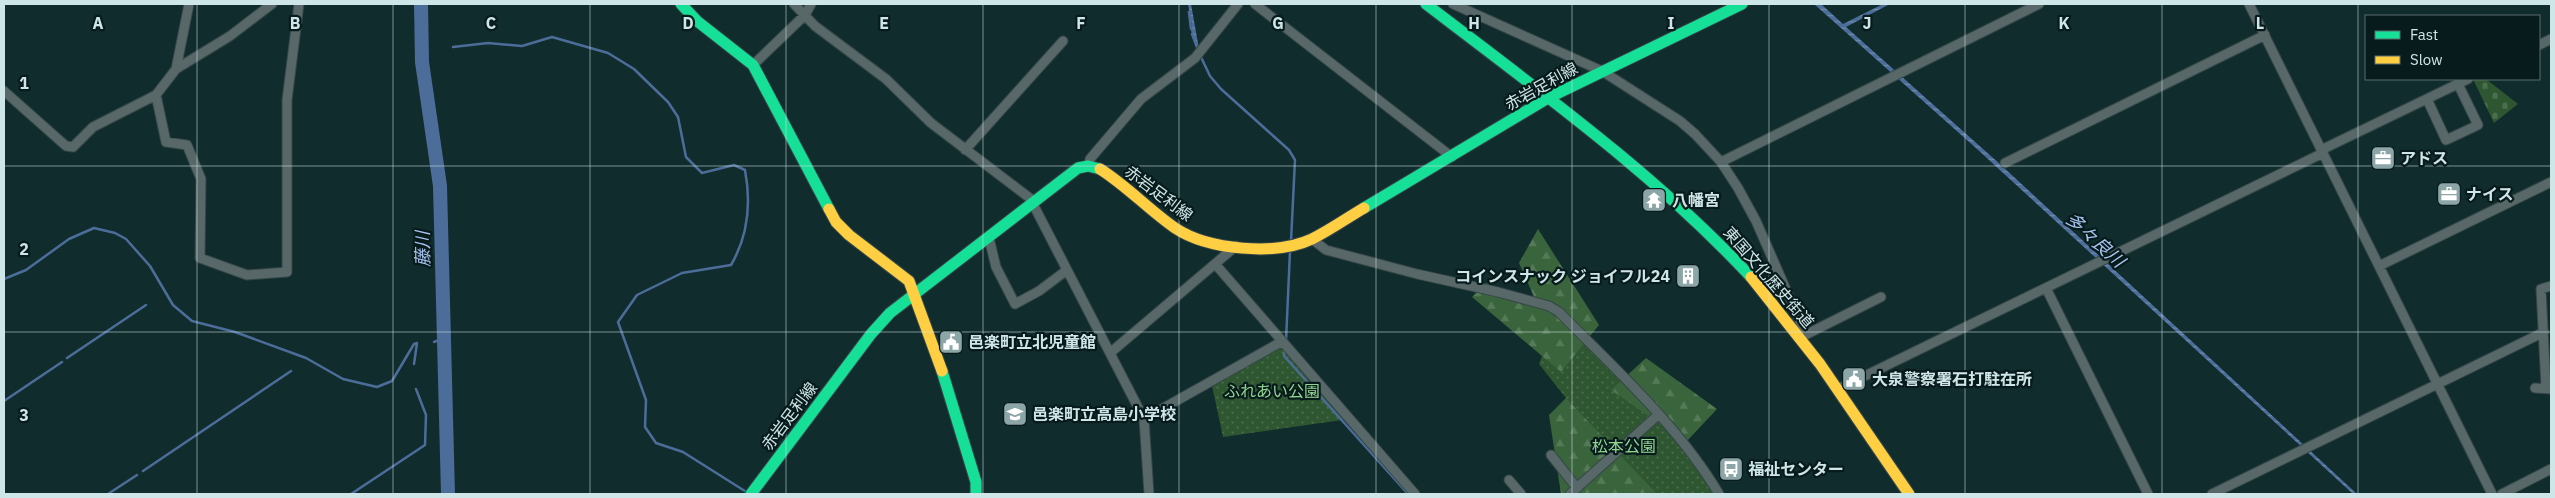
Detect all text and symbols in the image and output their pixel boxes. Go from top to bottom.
text: A [93,13,104,33]
text: B [290,13,301,33]
text: C [486,13,496,33]
text: D [682,13,694,33]
text: E [879,13,889,33]
text: F [1076,13,1086,33]
text: G [1272,13,1284,33]
text: H [1468,13,1480,33]
text: I [1668,13,1675,33]
text: J [1863,13,1871,33]
text: K [2058,13,2070,33]
text: L [2256,13,2264,33]
legend [2365,15,2540,80]
text: Fast [2410,25,2438,44]
text: Slow [2410,50,2443,69]
street label: 赤岩足利線 [1501,58,1581,114]
text: 1 [19,73,29,93]
office icon: アドス [2370,145,2396,171]
place label: アドス [2400,148,2448,168]
street label: 赤岩足利線 [1121,161,1197,225]
office icon: ナイス [2436,181,2462,207]
place label: ナイス [2466,184,2514,204]
temple icon: 八幡宮 [1641,187,1667,213]
place label: 八幡宮 [1672,190,1720,210]
water label: 多々良川 [2061,207,2131,274]
street label: 東国文化歴史街道 [1719,222,1819,332]
water label: 藤川 [411,229,434,267]
text: 2 [19,239,29,259]
building icon: コインスナック ジョイフル24 [1675,263,1701,289]
place label: コインスナック ジョイフル24 [1455,266,1670,286]
public building icon: 邑楽町立北児童館 [938,329,964,355]
place label: 邑楽町立北児童館 [968,332,1096,352]
public building icon: 大泉警察署石打駐在所 [1841,366,1867,392]
place label: 大泉警察署石打駐在所 [1872,369,2032,389]
street label: 赤岩足利線 [757,378,821,454]
park label: ふれあい公園 [1224,381,1320,401]
school or university icon: 邑楽町立高島小学校 [1002,401,1028,427]
place label: 邑楽町立高島小学校 [1032,404,1176,424]
text: 3 [19,405,29,425]
park label: 松本公園 [1592,436,1656,456]
bus stop icon: 福祉センター [1718,456,1744,482]
place label: 福祉センター [1748,459,1844,479]

